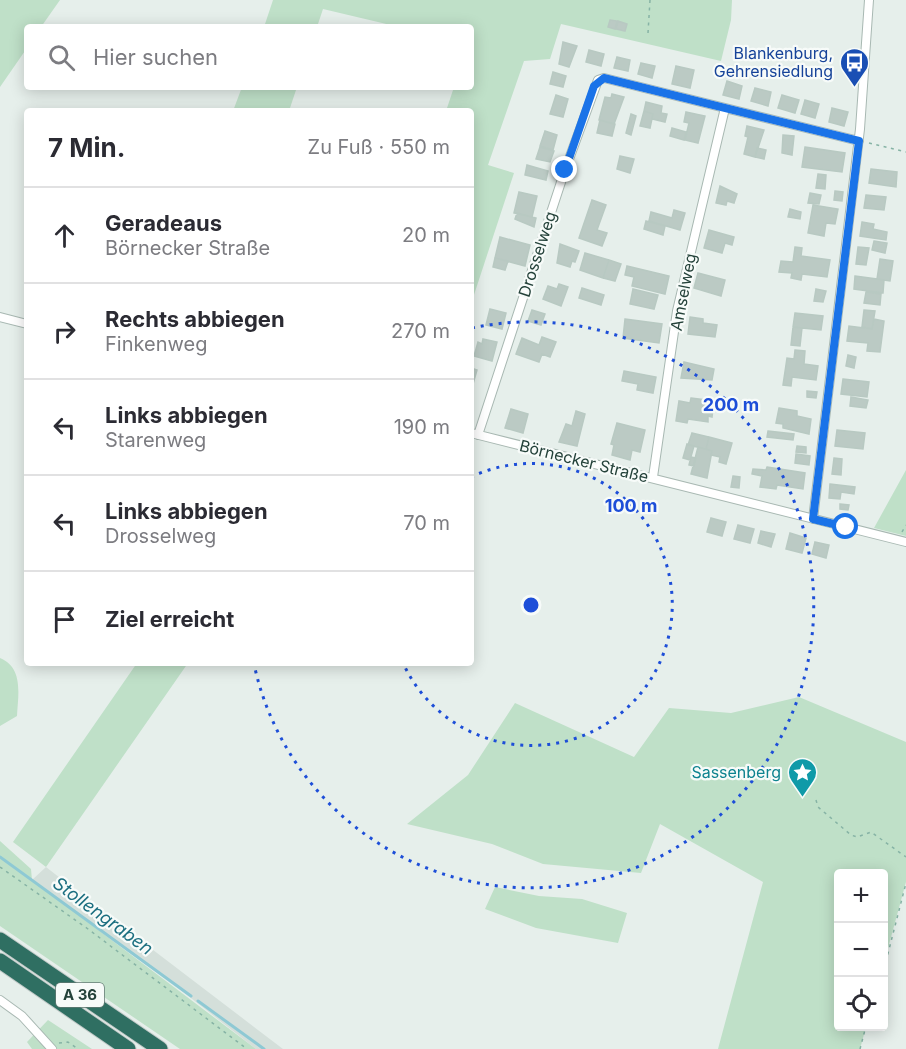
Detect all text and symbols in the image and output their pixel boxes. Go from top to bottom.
search box [24,24,474,90]
icon: search [45,41,78,74]
place label: Blankenburg, Gehrensiedlung [714,43,833,81]
text: Hier suchen [93,44,218,70]
bus stop icon: Blankenburg, Gehrensiedlung [838,46,870,88]
text: 7 Min. [48,132,125,163]
text: Zu Fuß · 550 m [308,135,450,159]
route end [551,156,577,182]
street label: Drosselweg [514,209,560,299]
text: Geradeaus [105,210,222,236]
icon: ahead [48,219,81,252]
text: 20 m [402,223,450,247]
text: Börnecker Straße [105,236,270,260]
street label: Amselweg [666,251,700,333]
text: Rechts abbiegen [105,306,285,332]
icon: right [48,315,81,348]
text: 270 m [391,319,450,343]
text: Finkenweg [105,332,207,356]
text: 200 m [703,394,759,415]
text: Links abbiegen [105,402,268,428]
icon: left [48,411,81,444]
text: 190 m [394,415,450,439]
text: Starenweg [105,428,206,452]
street label: Börnecker Straße [517,435,651,487]
text: 100 m [605,495,657,516]
text: Links abbiegen [105,498,268,524]
icon: left [48,507,81,540]
text: 70 m [403,511,450,535]
route start [832,513,858,539]
text: Drosselweg [105,524,216,548]
centre of rings [521,595,541,615]
icon: arrive [48,603,81,636]
text: Ziel erreicht [105,606,234,632]
place icon: Sassenberg [786,756,818,798]
place label: Sassenberg [691,762,781,782]
map controls [834,869,888,1031]
button: + [834,869,888,923]
water label: Stollengraben [49,872,157,959]
button: − [834,923,888,977]
button: locate [834,977,888,1031]
road number: A 36 [56,983,104,1007]

